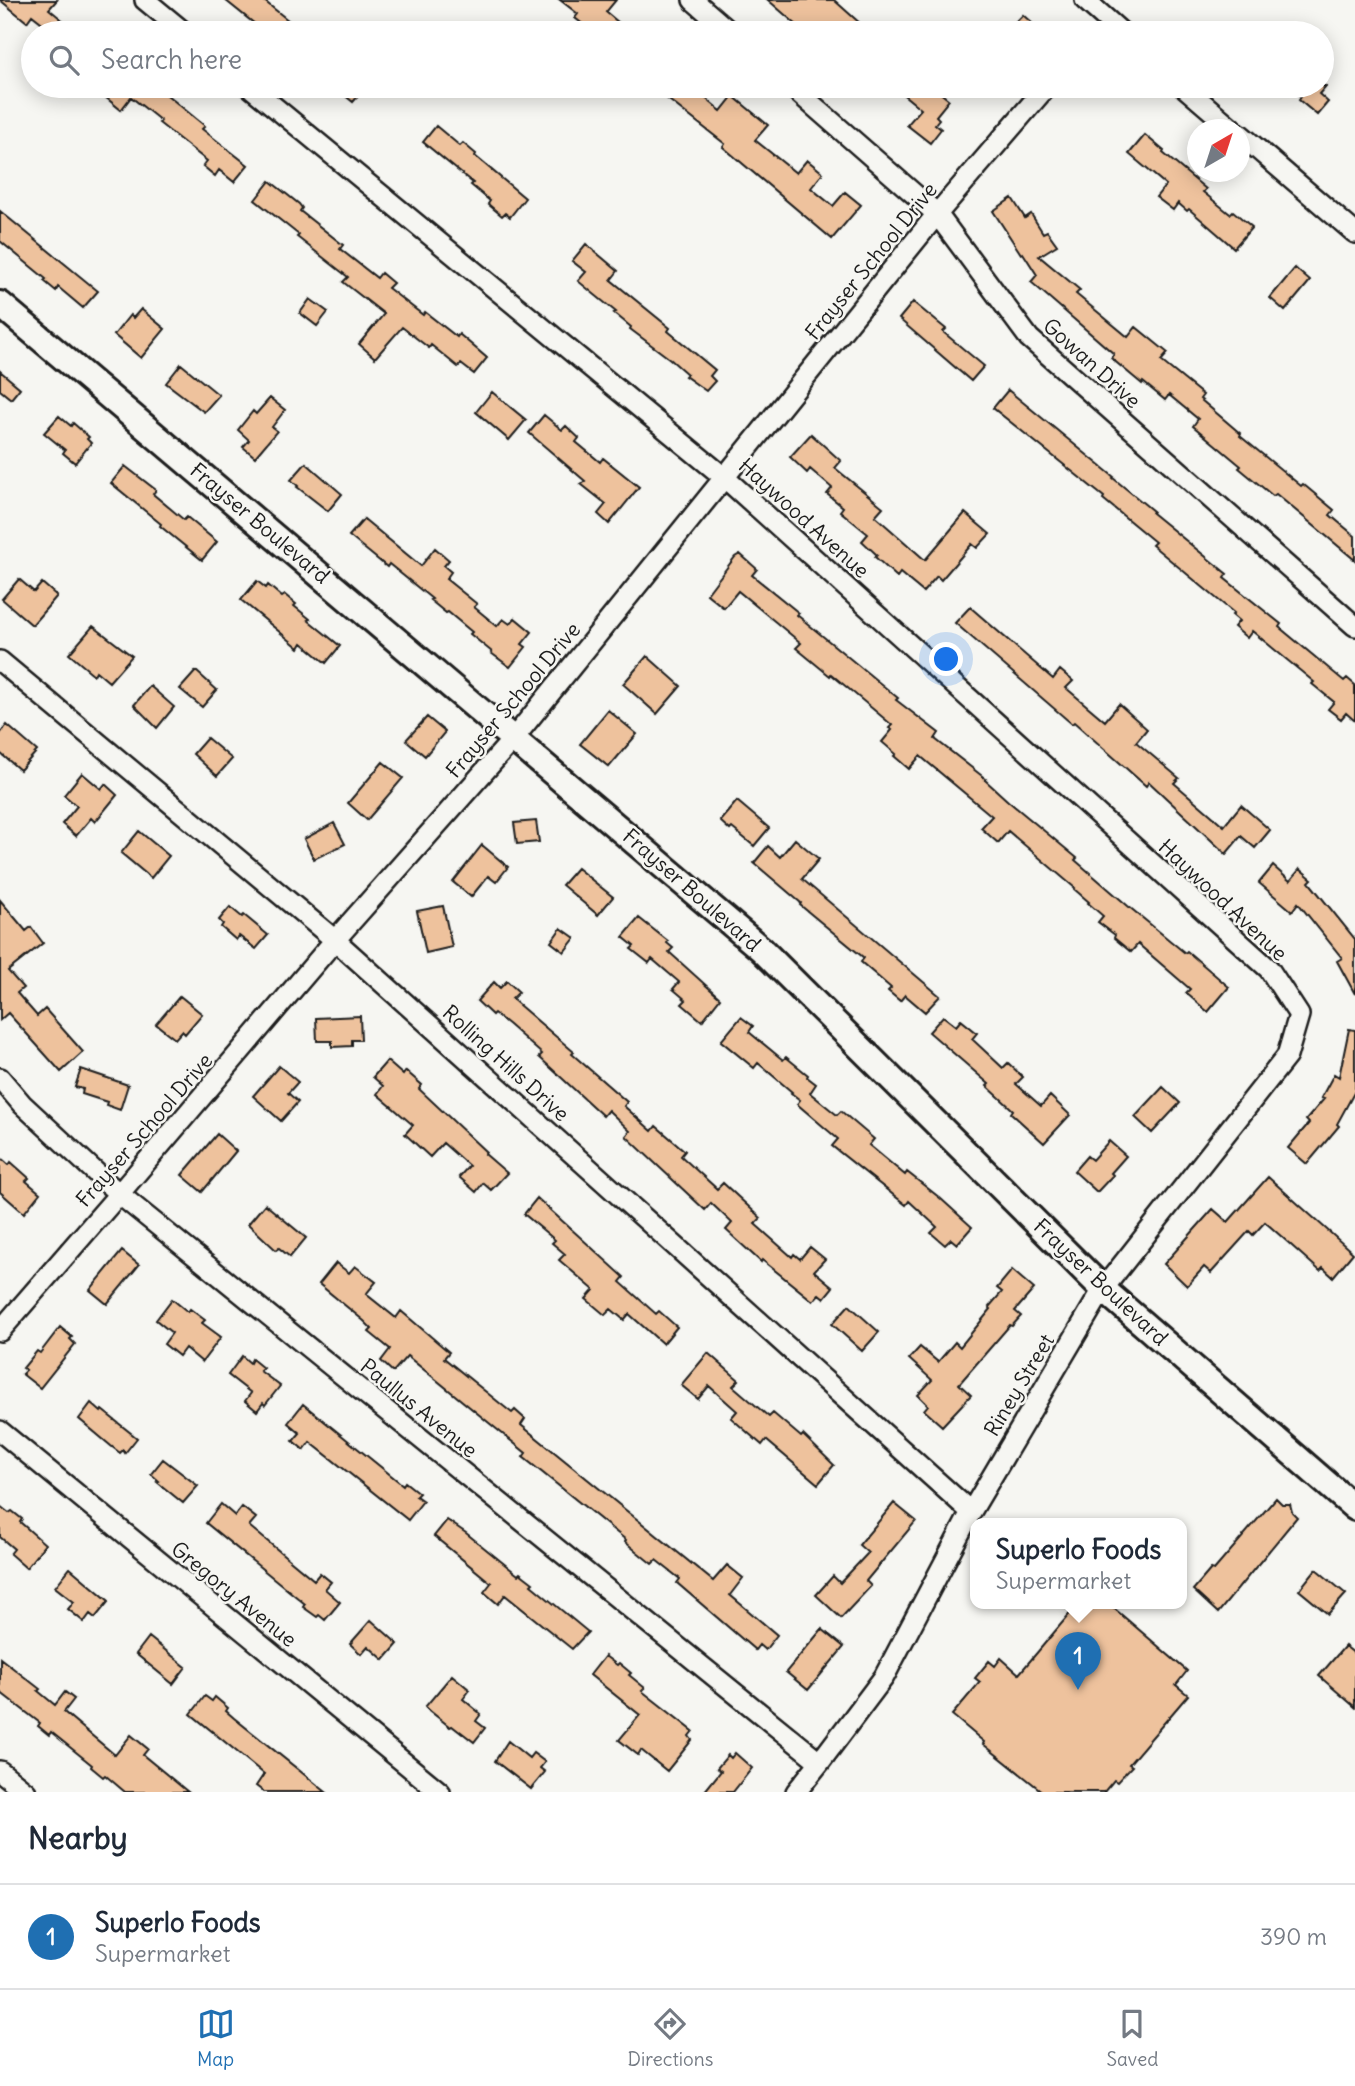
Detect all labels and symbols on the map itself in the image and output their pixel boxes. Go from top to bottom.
north arrow [1187,119,1250,182]
street label: Frayser School Drive [799,177,943,345]
street label: Gowan Drive [1038,312,1146,414]
street label: Haywood Avenue [733,452,875,584]
street label: Frayser Boulevard [185,457,335,589]
street label: Frayser School Drive [440,617,586,783]
your location [929,642,963,676]
street label: Frayser Boulevard [617,823,767,957]
street label: Haywood Avenue [1153,833,1293,967]
street label: Rolling Hills Drive [437,999,575,1127]
street label: Frayser School Drive [70,1048,218,1212]
street label: Frayser Boulevard [1028,1213,1174,1351]
street label: Riney Street [978,1329,1060,1441]
street label: Paullus Avenue [355,1353,483,1463]
street label: Gregory Avenue [166,1535,302,1653]
pin: 1 [1055,1632,1101,1690]

